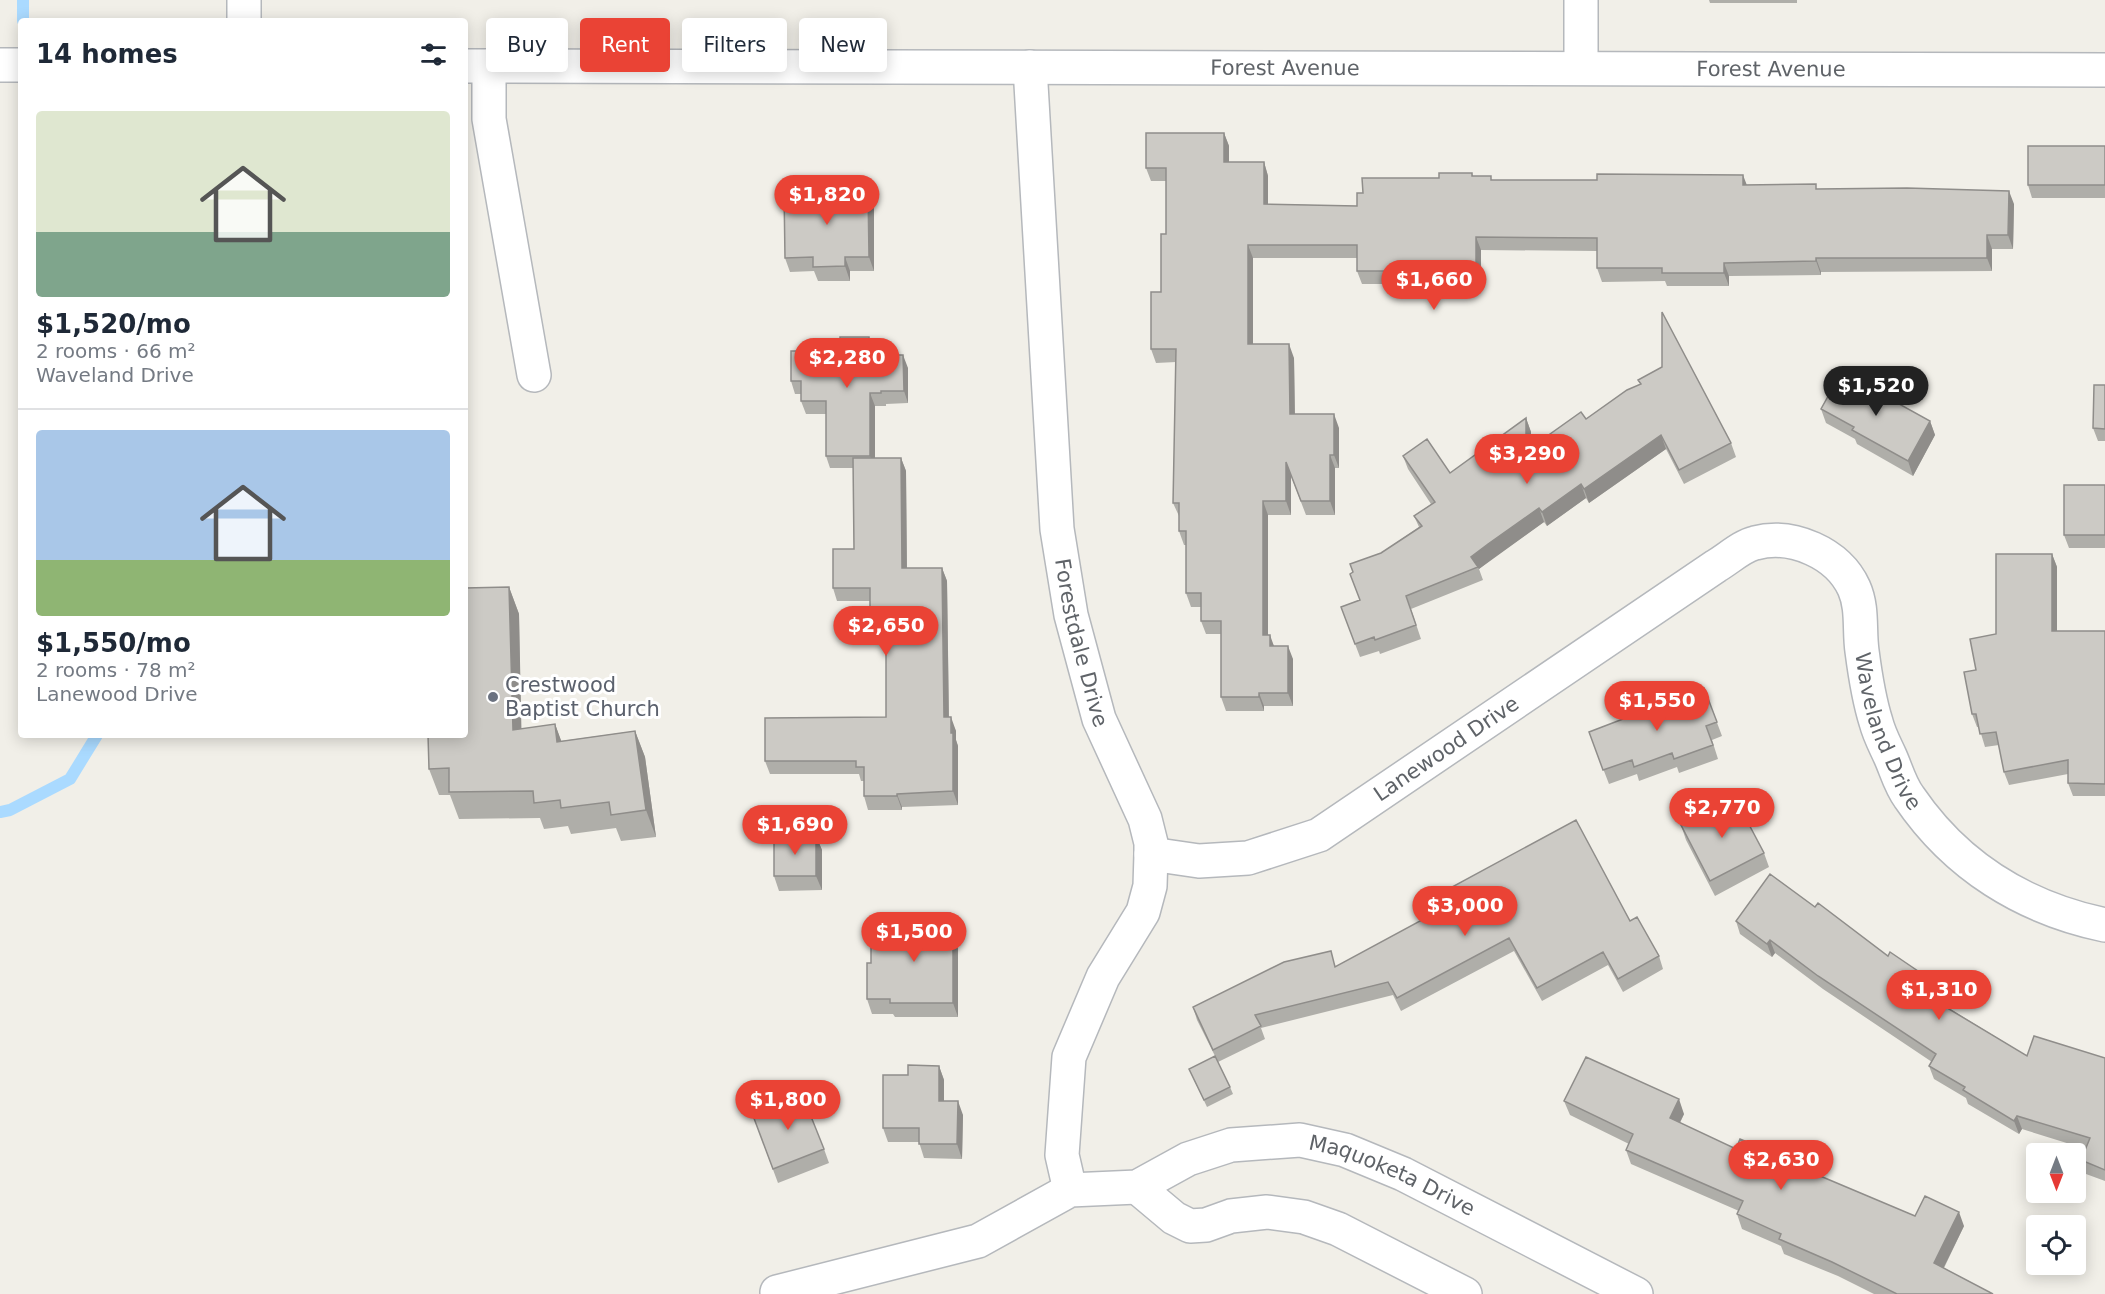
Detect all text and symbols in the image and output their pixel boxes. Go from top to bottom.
chip: Buy [486,18,568,72]
chip: Rent [580,18,670,72]
chip: Filters [682,18,787,72]
chip: New [799,18,887,72]
icon: filters [417,38,450,71]
text: 14 homes [36,39,178,69]
street label: Forest Avenue [1210,56,1360,80]
street label: Forest Avenue [1696,57,1846,81]
icon: home [189,150,297,258]
pin: $1,820 [778,175,876,226]
text: $1,820 [788,182,866,206]
pin: $1,660 [1385,260,1483,311]
text: $1,660 [1395,267,1473,291]
text: $1,520/mo [36,309,191,339]
pin: $2,280 [798,338,896,389]
text: 2 rooms · 66 m² [36,339,196,363]
text: $2,280 [808,345,886,369]
text: Waveland Drive [36,363,194,387]
pin: $1,520 [1827,366,1925,417]
text: $1,520 [1837,373,1915,397]
pin: $3,290 [1478,434,1576,485]
text: $3,290 [1488,441,1566,465]
icon: home [189,469,297,577]
street label: Forestdale Drive [1050,557,1113,731]
pin: $2,650 [837,606,935,657]
text: $2,650 [847,613,925,637]
text: $1,550/mo [36,628,191,658]
street label: Waveland Drive [1850,651,1926,815]
text: 2 rooms · 78 m² [36,658,196,682]
place label: Crestwood Baptist Church [505,673,660,721]
pin: $1,550 [1608,681,1706,732]
text: Lanewood Drive [36,682,198,706]
text: $1,550 [1618,688,1696,712]
marker: Crestwood Baptist Church [486,690,500,704]
street label: Lanewood Drive [1369,691,1523,806]
pin: $2,770 [1673,788,1771,839]
text: $2,770 [1683,795,1761,819]
pin: $1,690 [746,805,844,856]
text: $1,690 [756,812,834,836]
pin: $3,000 [1416,886,1514,937]
text: $3,000 [1426,893,1504,917]
pin: $1,500 [865,912,963,963]
text: $1,500 [875,919,953,943]
pin: $1,310 [1890,970,1988,1021]
text: $1,310 [1900,977,1978,1001]
pin: $1,800 [739,1080,837,1131]
text: $1,800 [749,1087,827,1111]
street label: Maquoketa Drive [1307,1130,1479,1221]
pin: $2,630 [1732,1140,1830,1191]
north arrow [2026,1143,2086,1203]
map controls [2026,1143,2086,1275]
text: $2,630 [1742,1147,1820,1171]
button: locate [2026,1215,2086,1275]

